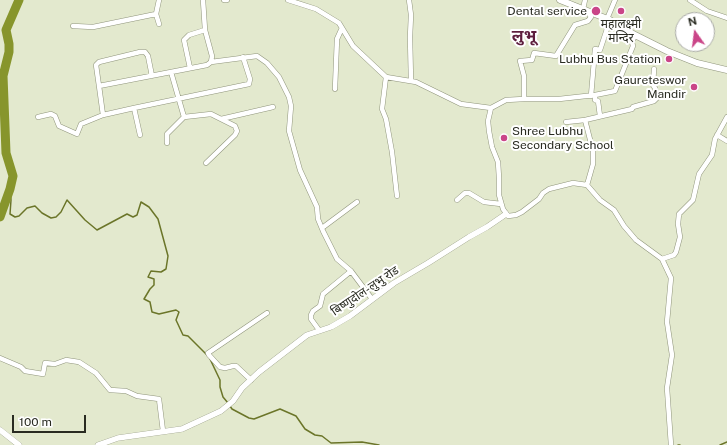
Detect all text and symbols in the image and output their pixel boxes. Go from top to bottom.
place label: Dental service [507,4,587,18]
marker: Dental service [590,5,602,17]
marker: महालक्ष्मी मन्दिर [616,6,626,16]
north arrow [675,12,715,52]
text: N [687,14,698,28]
place label: महालक्ष्मी मन्दिर [601,17,641,45]
district label: लुभू [512,26,536,46]
place label: Lubhu Bus Station [559,52,661,66]
marker: Lubhu Bus Station [664,54,674,64]
place label: Gaureteswor Mandir [614,73,686,101]
marker: Gaureteswor Mandir [689,82,699,92]
place label: Shree Lubhu Secondary School [512,124,614,152]
marker: Shree Lubhu Secondary School [499,133,509,143]
street label: बिष्णुदोल-लुभु रोड [328,263,402,319]
scale bar [14,407,88,433]
text: 100 m [19,415,52,429]

